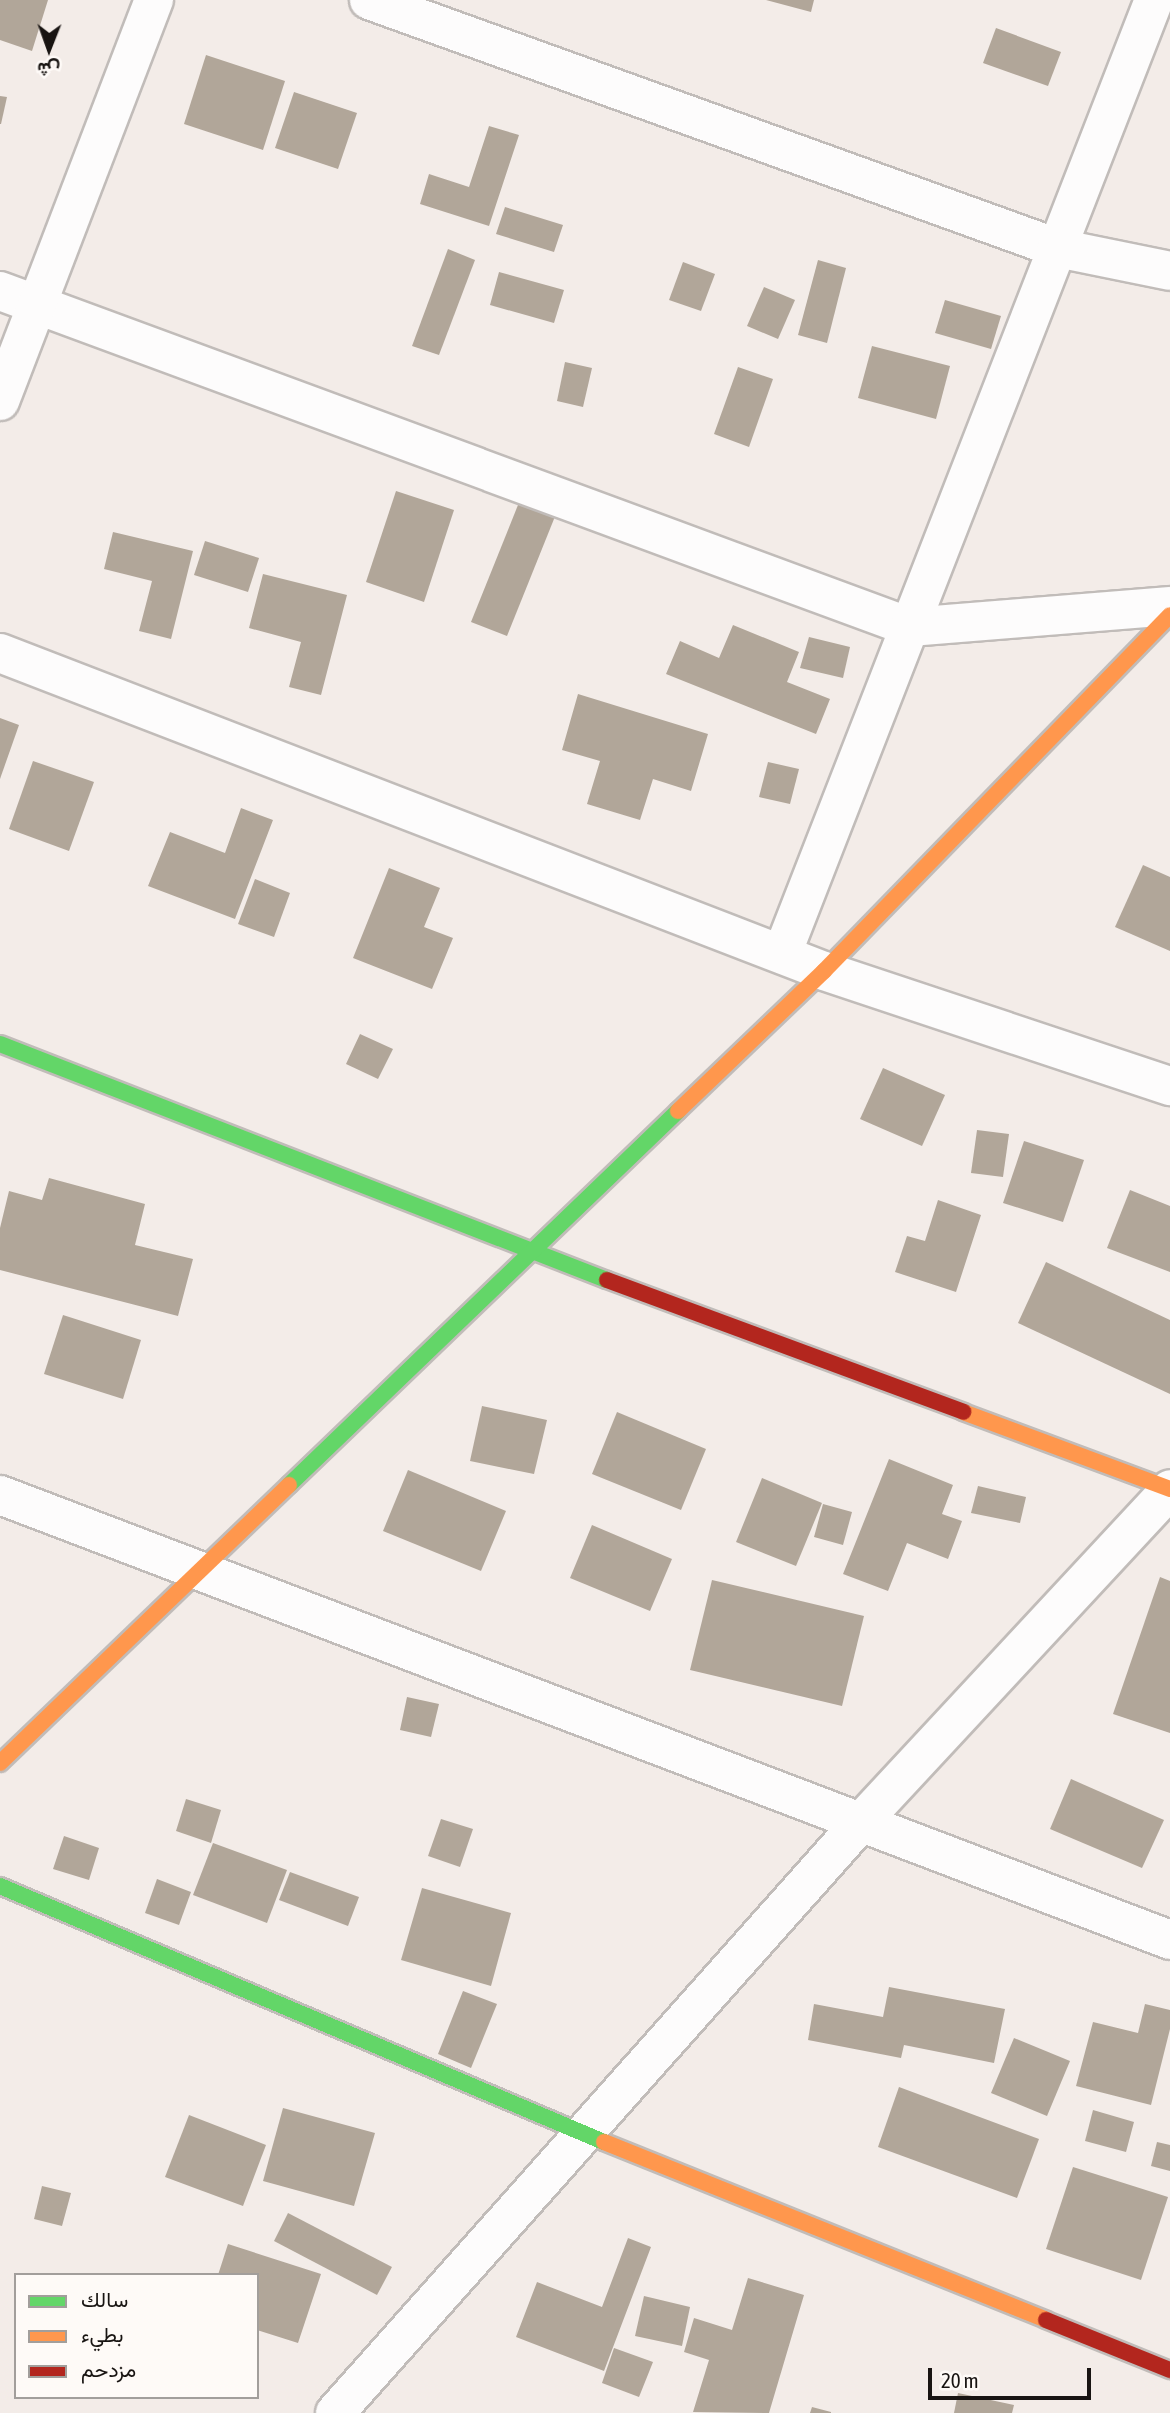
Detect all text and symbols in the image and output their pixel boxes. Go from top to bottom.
north arrow [14,14,84,84]
text: ش [37,59,60,81]
legend [14,2273,259,2399]
text: سالك [81,2287,128,2311]
text: بطيء [81,2322,124,2346]
scale bar [932,2354,1095,2398]
text: مزدحم [81,2357,136,2381]
text: 20 m [941,2368,979,2392]

